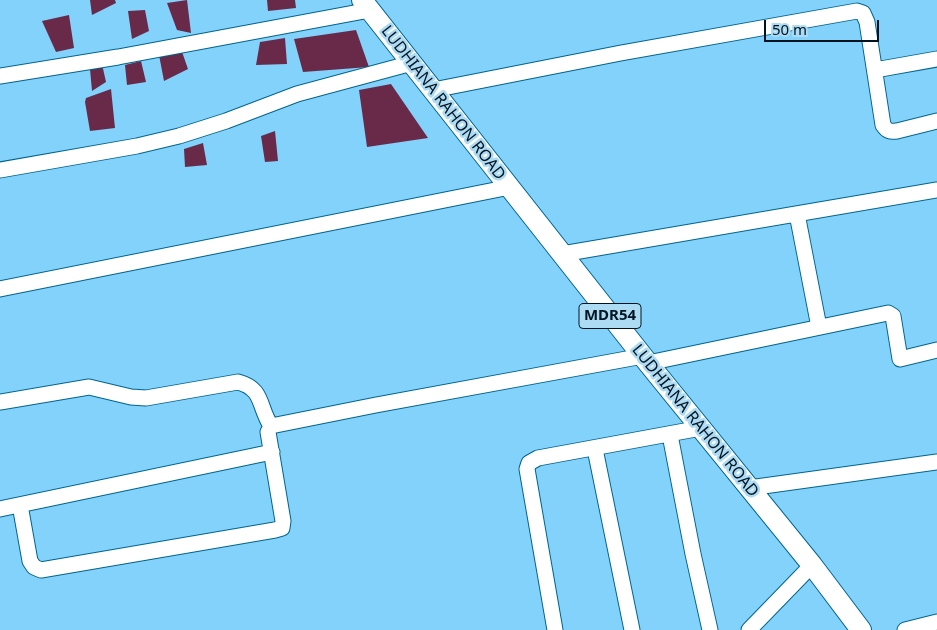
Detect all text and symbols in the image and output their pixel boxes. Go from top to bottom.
scale bar [767,10,882,42]
text: 50 m [772,19,807,39]
street label: LUDHIANA RAHON ROAD [377,22,509,184]
road number: MDR54 [579,304,641,328]
street label: LUDHIANA RAHON ROAD [628,341,762,501]

